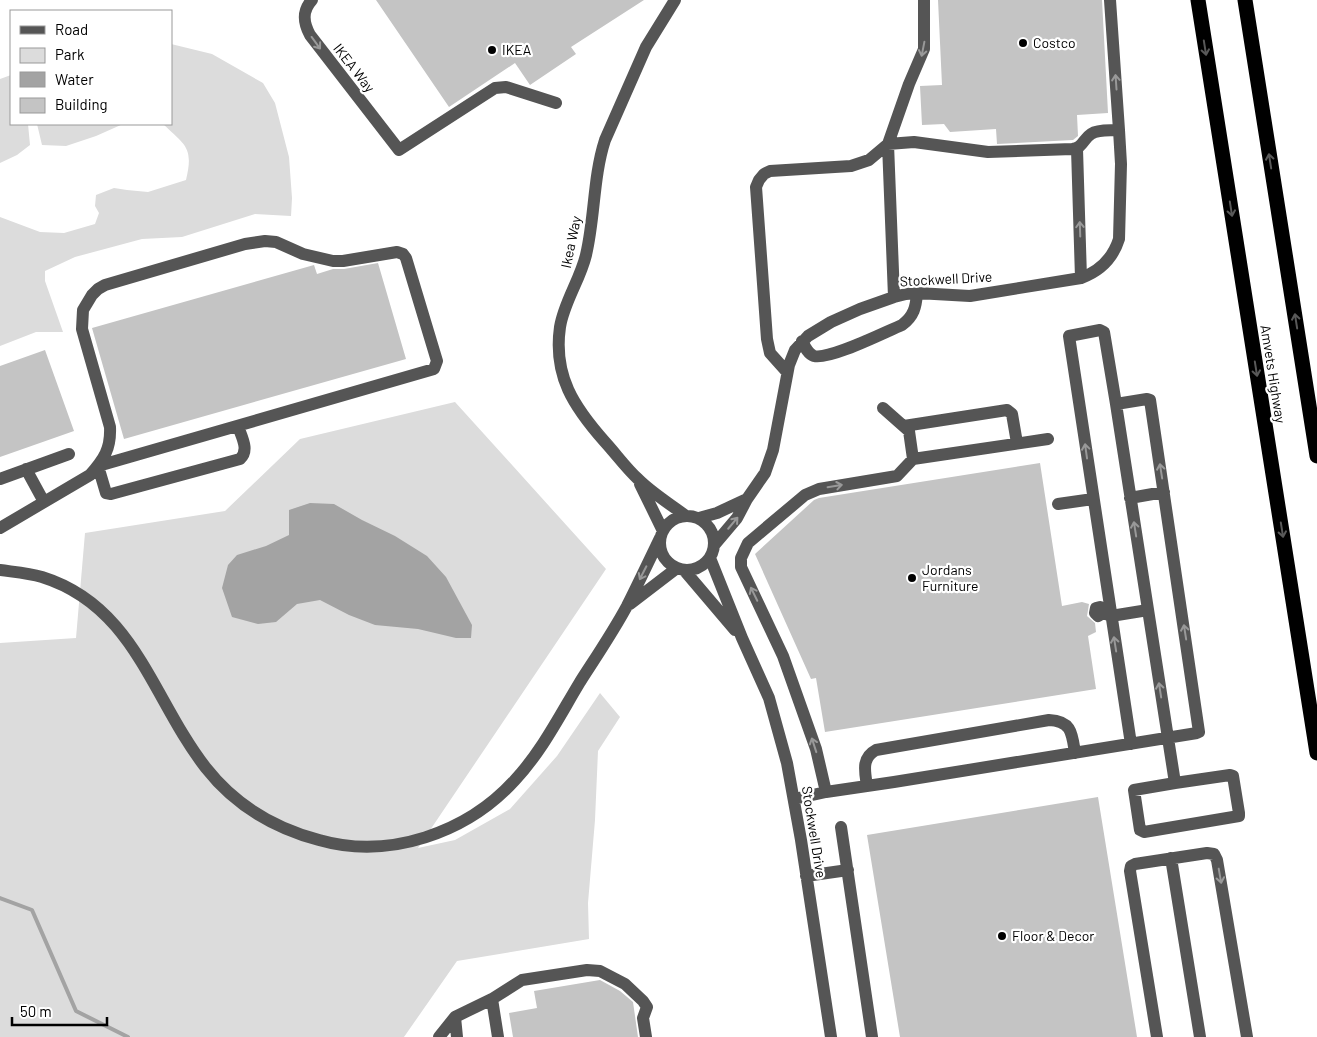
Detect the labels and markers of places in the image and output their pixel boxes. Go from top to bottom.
place label: Costco [1033,34,1076,51]
marker: Costco [1017,37,1029,49]
place label: IKEA [502,41,532,58]
marker: IKEA [486,44,498,56]
place label: Jordans Furniture [922,561,979,594]
marker: Jordans Furniture [906,572,918,584]
place label: Floor & Decor [1012,927,1094,944]
marker: Floor & Decor [996,930,1008,942]

